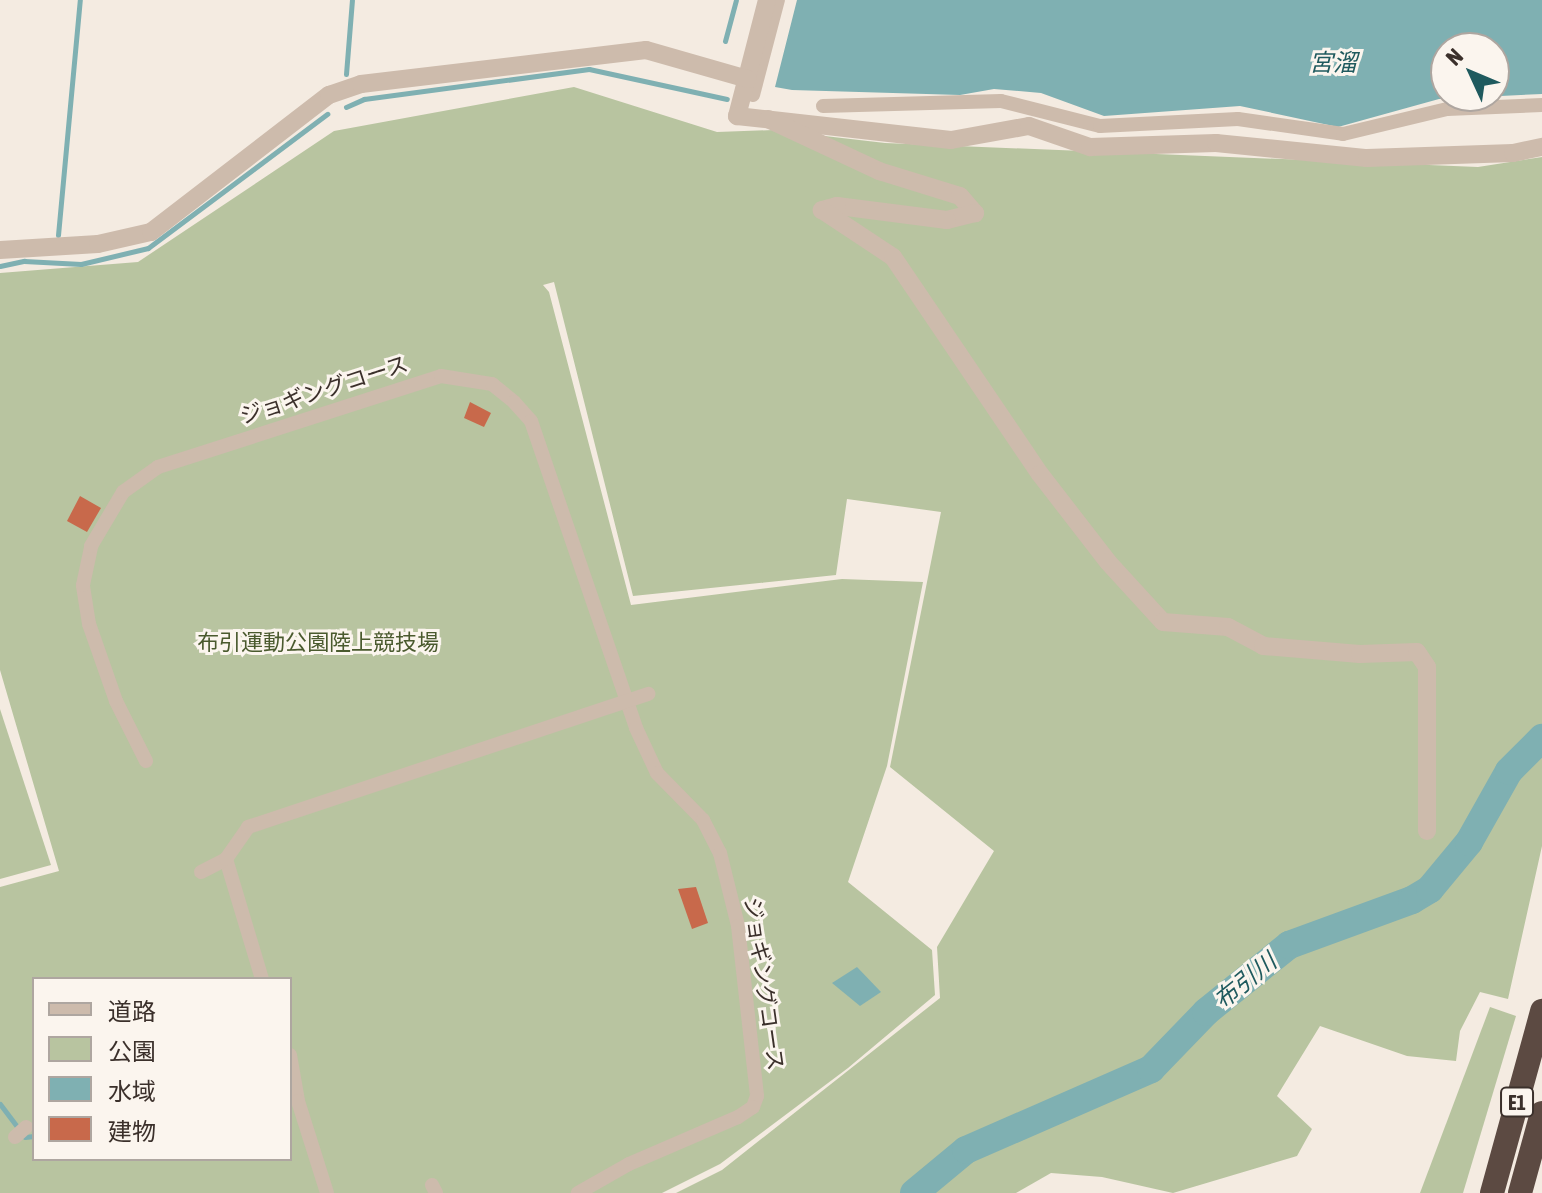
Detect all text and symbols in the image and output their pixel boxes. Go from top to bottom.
north arrow [1430,32,1510,112]
text: N [1440,43,1468,70]
water label: 宮溜 [1309,49,1357,77]
street label: ジョギングコース [236,350,412,430]
park label: 布引運動公園陸上競技場 [197,630,439,656]
street label: ジョギングコース [739,895,789,1073]
water label: 布引川 [1208,947,1282,1015]
legend [32,977,292,1161]
text: 道路 [108,998,156,1025]
text: 公園 [108,1038,156,1065]
text: 水域 [108,1078,156,1105]
road number: E1 [1499,1086,1535,1118]
text: 建物 [108,1118,156,1145]

